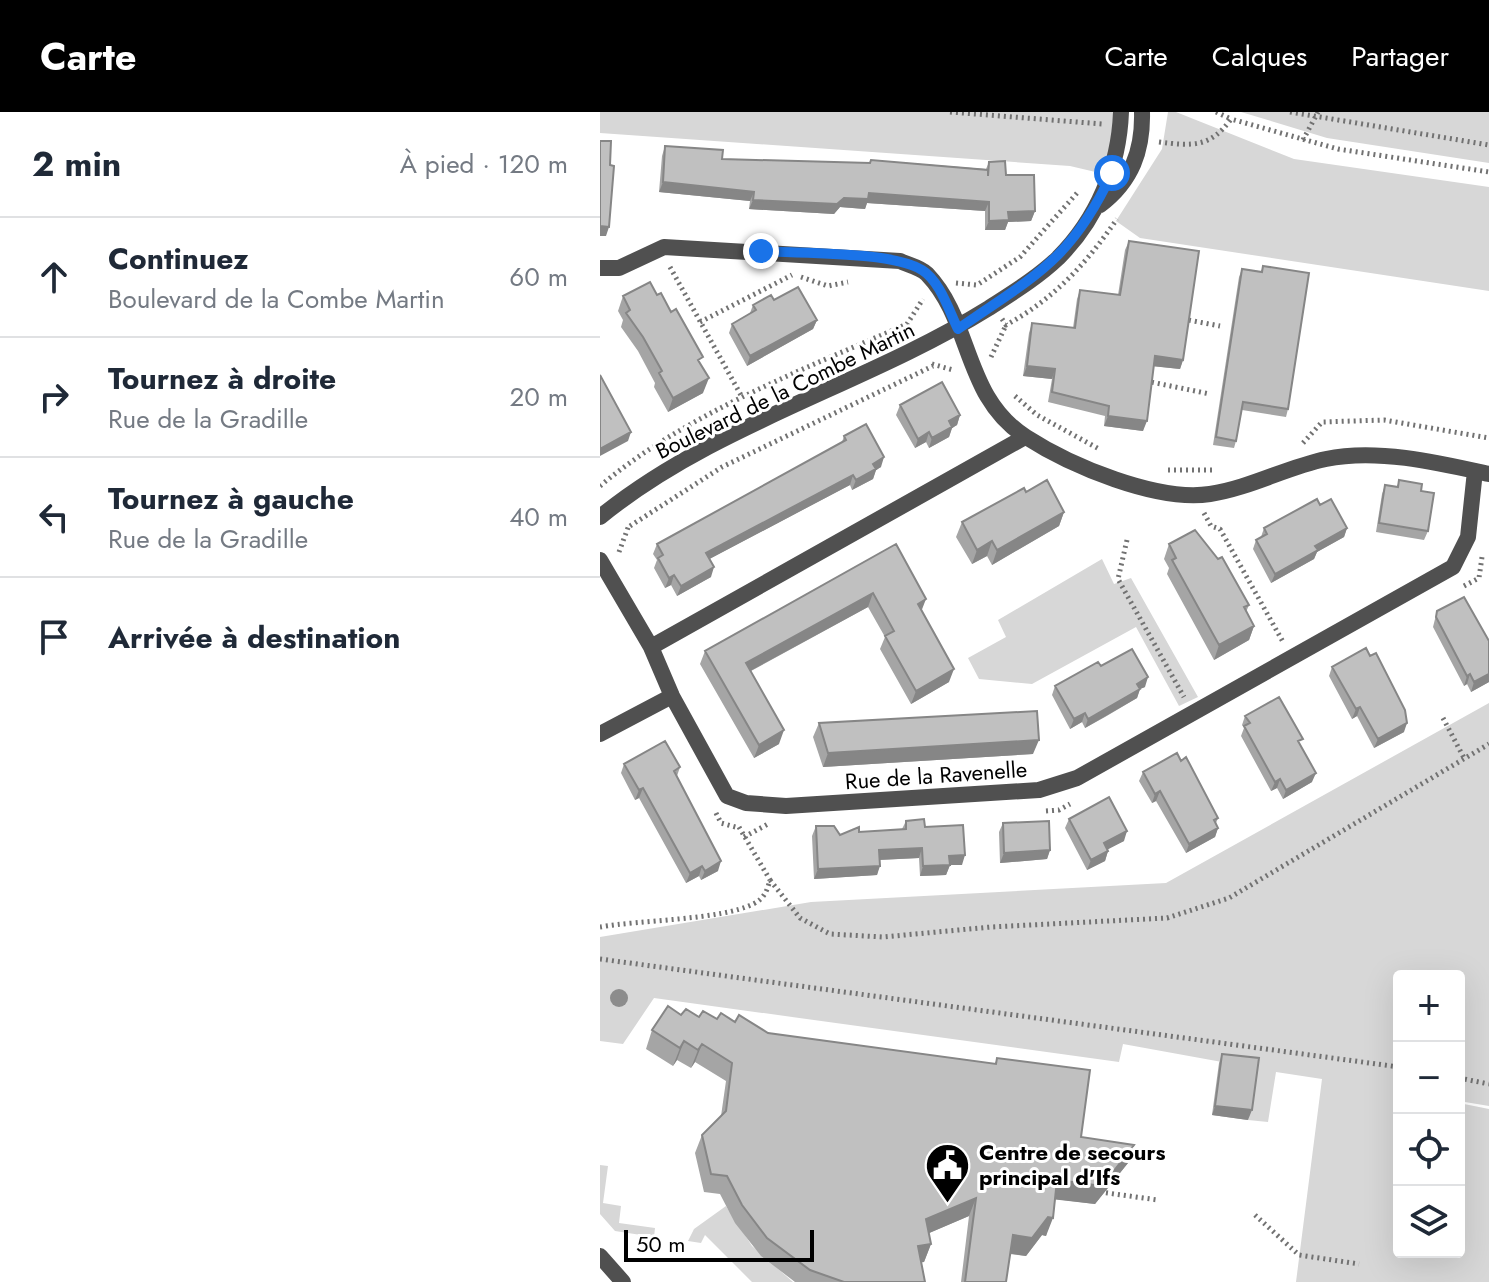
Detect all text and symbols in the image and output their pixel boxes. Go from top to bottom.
text: Carte [40,29,137,84]
text: Carte [1104,36,1168,77]
text: Calques [1212,36,1307,77]
text: Partager [1351,36,1449,77]
text: 2 min [32,140,121,189]
text: À pied · 120 m [400,145,568,183]
route start [1094,155,1130,191]
route end [743,233,779,269]
text: Continuez [108,237,249,280]
icon: ahead [32,255,76,299]
text: 60 m [509,258,568,296]
text: Boulevard de la Combe Martin [108,280,445,318]
street label: Boulevard de la Combe Martin [650,313,920,467]
text: Tournez à droite [108,357,336,400]
icon: right [32,375,76,419]
text: 20 m [510,378,568,416]
text: Rue de la Gradille [108,400,308,438]
text: Tournez à gauche [108,477,354,520]
icon: left [32,495,76,539]
text: 40 m [509,498,568,536]
text: Rue de la Gradille [108,520,308,558]
icon: arrive [32,615,76,659]
text: Arrivée à destination [108,616,400,659]
street label: Rue de la Ravenelle [844,753,1028,797]
map controls [1393,970,1465,1258]
button: + [1393,970,1465,1042]
button: − [1393,1042,1465,1114]
button: locate [1393,1114,1465,1186]
place label: Centre de secours principal d'Ifs [979,1136,1166,1193]
public building icon: Centre de secours principal d'Ifs [924,1141,972,1204]
button: layers [1393,1186,1465,1258]
scale bar [624,1226,814,1262]
text: 50 m [636,1228,685,1260]

